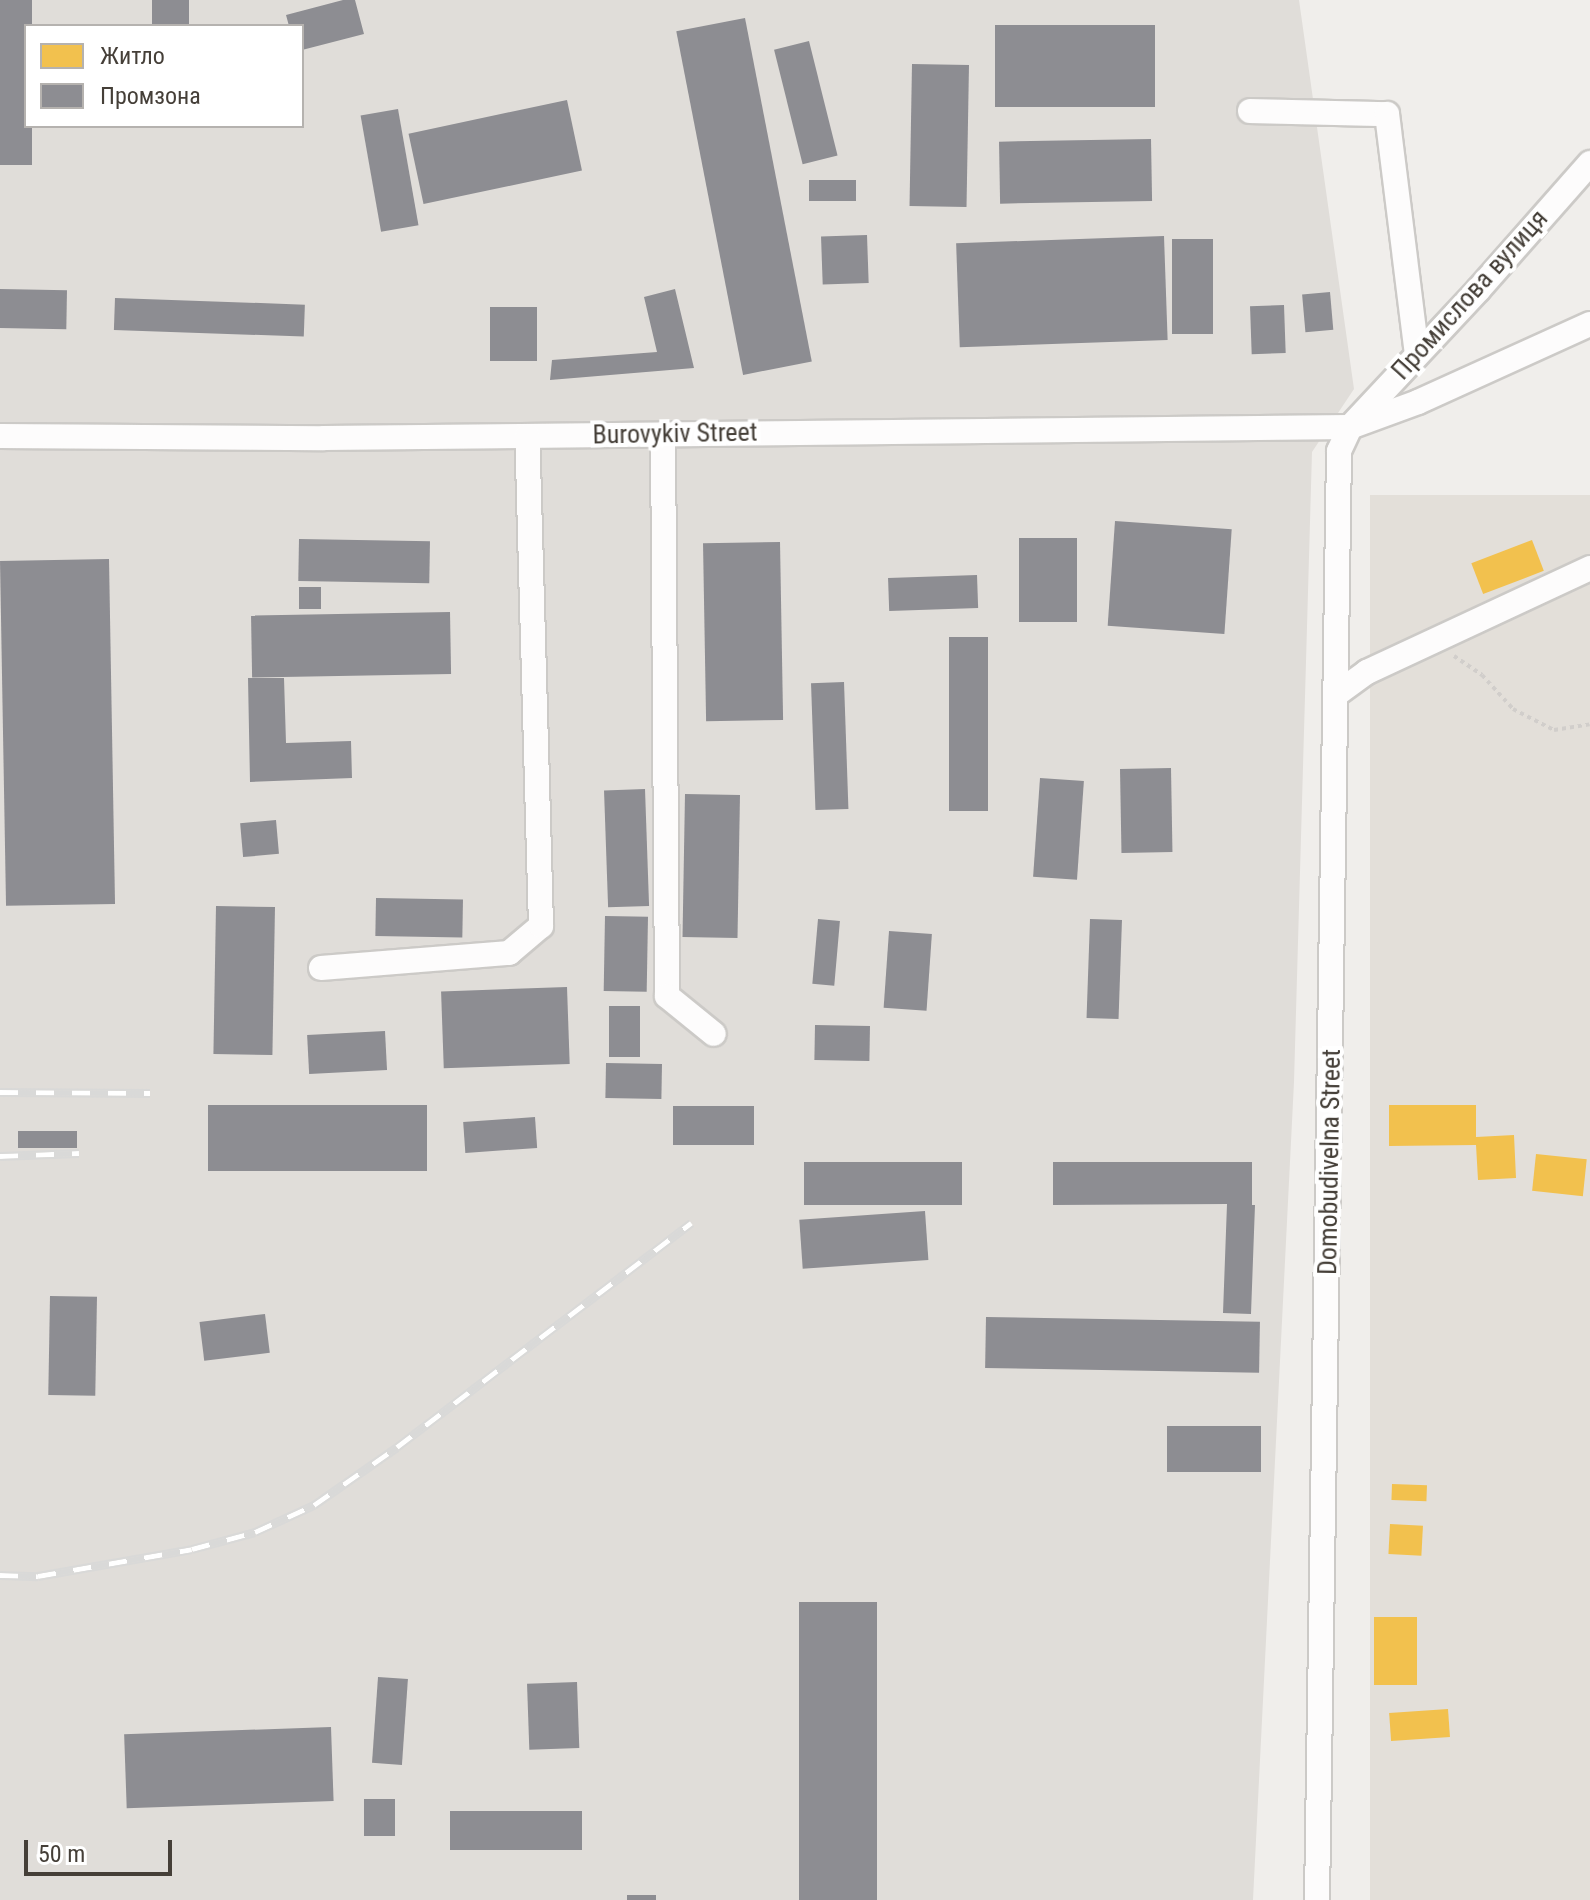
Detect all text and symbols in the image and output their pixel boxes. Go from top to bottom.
legend [24,24,304,128]
text: Житло [100,42,165,70]
text: Промзона [100,82,201,110]
street label: Промислова вулиця [1385,204,1555,386]
street label: Burovykiv Street [592,417,758,451]
street label: Domobudivelna Street [1312,1049,1348,1275]
scale bar [28,1824,176,1874]
text: 50 m [38,1840,85,1868]

